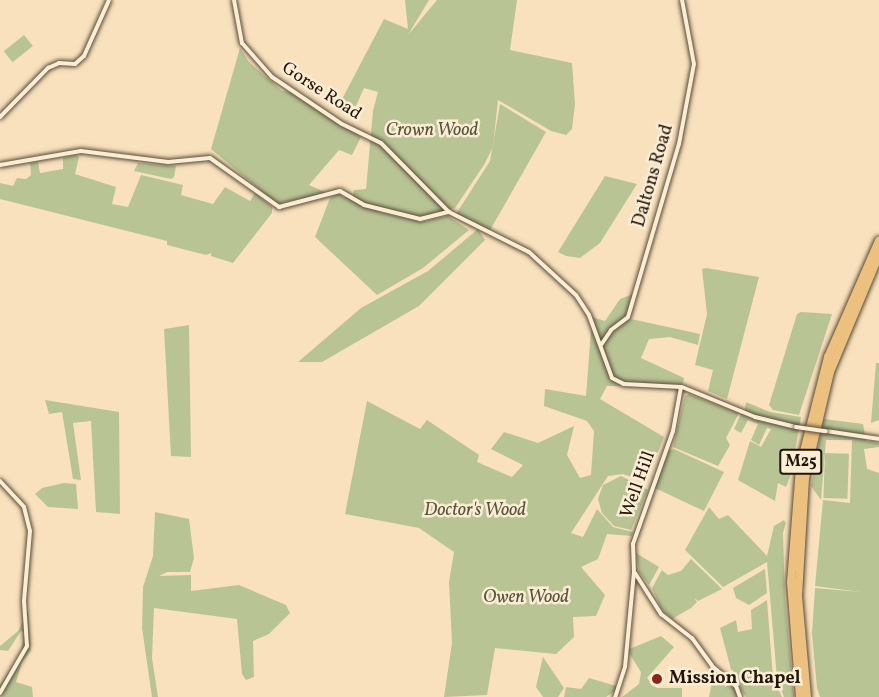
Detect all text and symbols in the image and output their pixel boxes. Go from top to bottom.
street label: Gorse Road [277,58,365,126]
park label: Crown Wood [386,120,478,142]
street label: Daltons Road [629,122,679,230]
street label: Well Hill [617,449,661,521]
road number: M25 [778,449,824,475]
park label: Doctor's Wood [424,500,526,522]
park label: Owen Wood [483,587,569,609]
place label: Mission Chapel [669,668,801,690]
marker: Mission Chapel [650,672,664,686]

